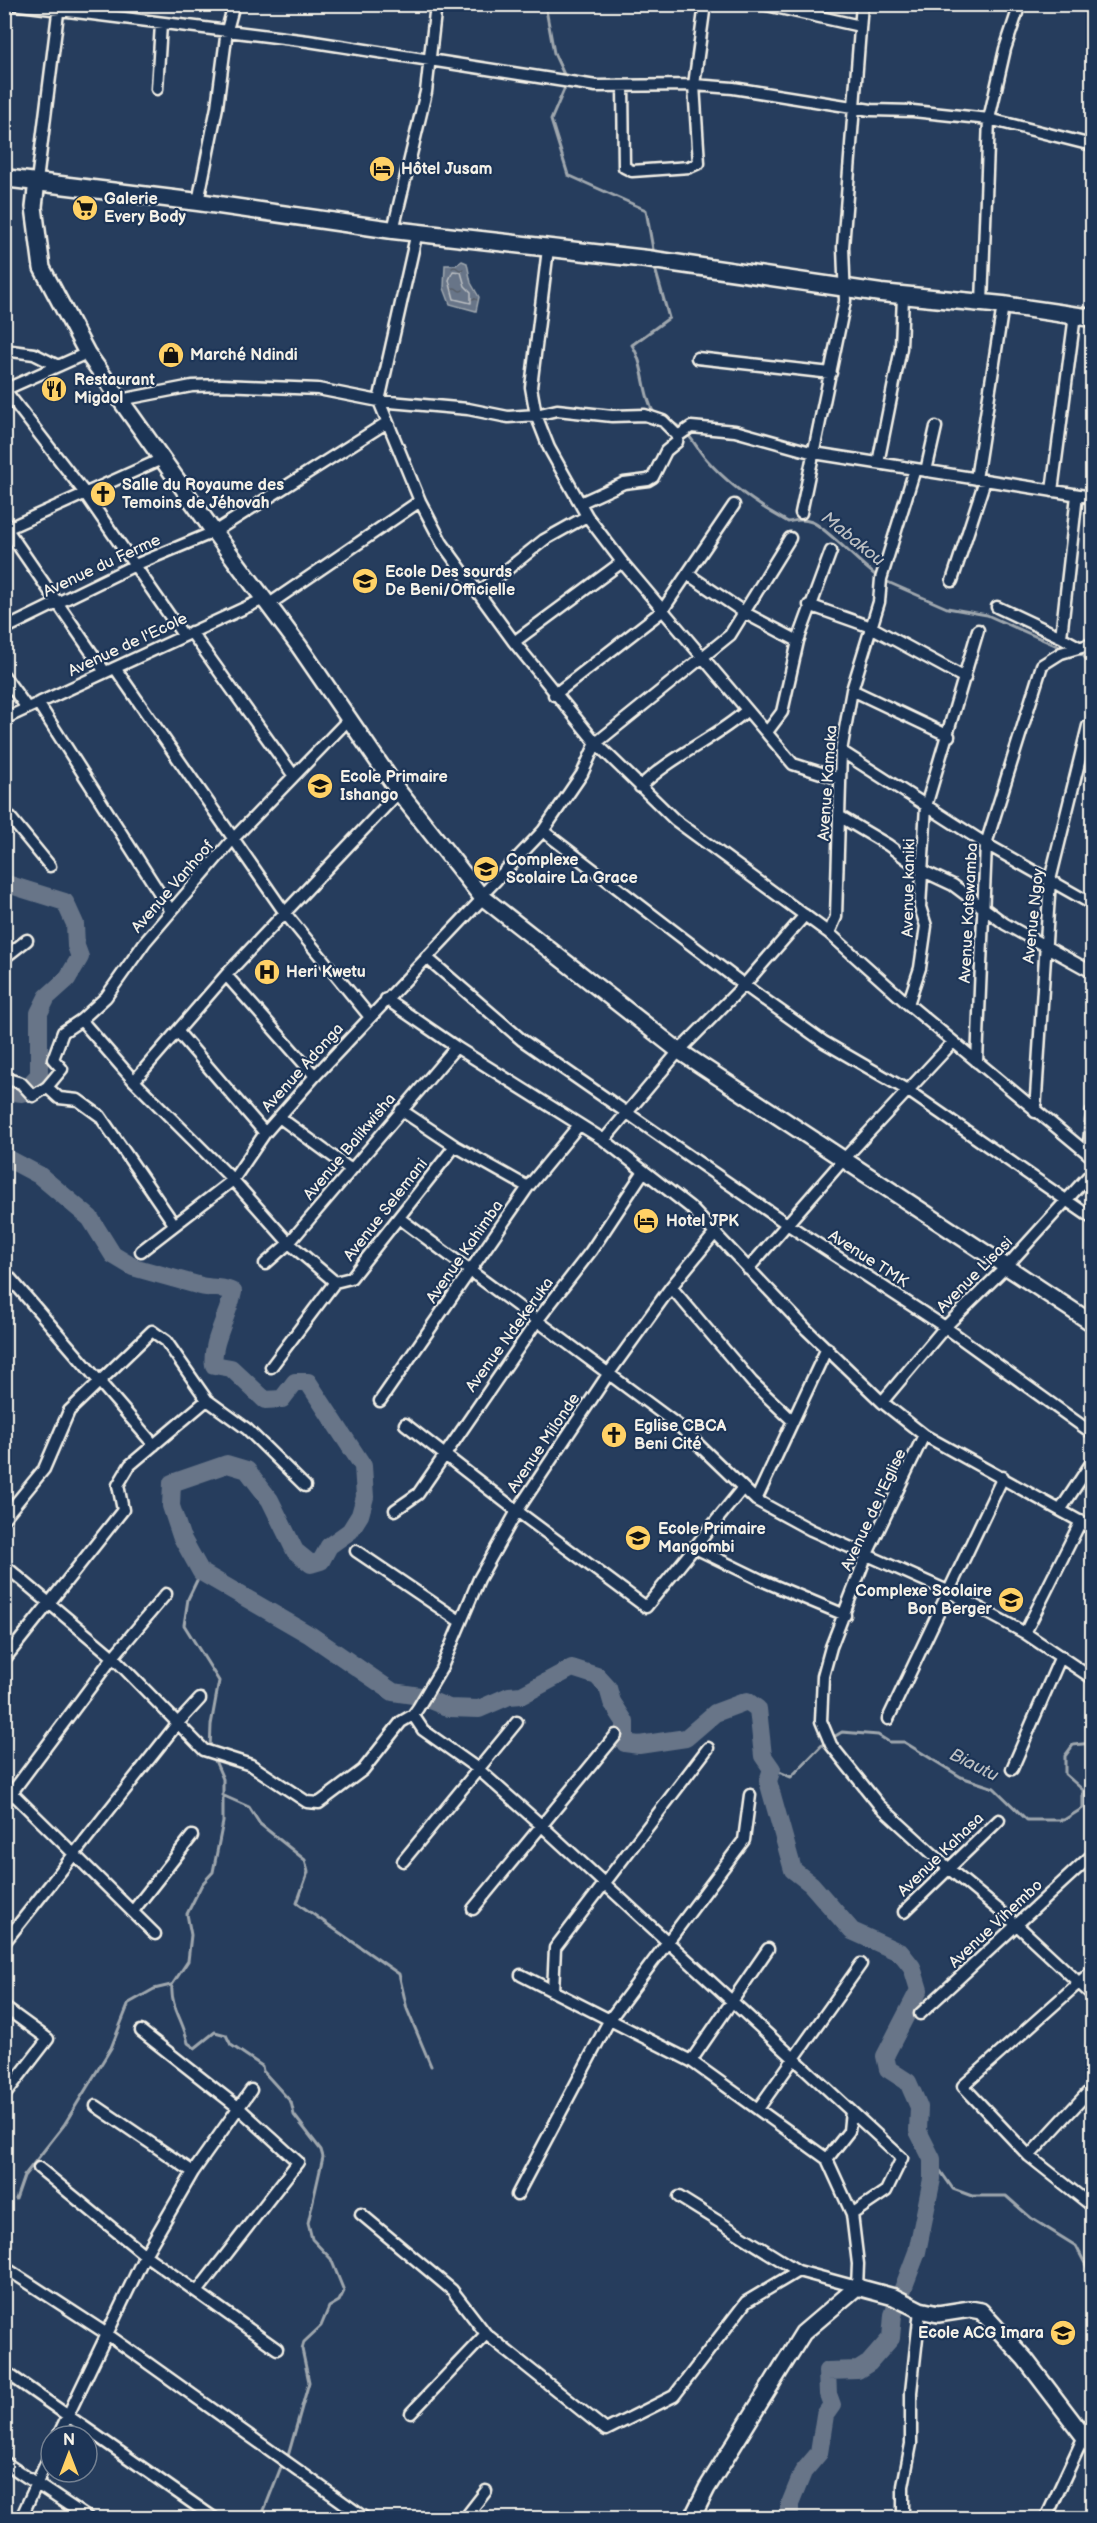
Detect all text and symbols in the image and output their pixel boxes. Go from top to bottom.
hotel icon: Hôtel Jusam [367,154,397,184]
place label: Hôtel Jusam [401,160,493,179]
place label: Galerie Every Body [104,190,187,227]
supermarket icon: Galerie Every Body [70,193,100,223]
shop icon: Marché Ndindi [156,340,186,370]
place label: Marché Ndindi [190,346,298,365]
place label: Restaurant Migdol [74,371,155,408]
restaurant icon: Restaurant Migdol [39,374,69,404]
place label: Salle du Royaume des Temoins de Jéhovah [122,476,284,513]
church icon: Salle du Royaume des Temoins de Jéhovah [88,479,118,509]
water label: Mabakou [817,507,889,571]
street label: Avenue du Ferme [40,530,164,602]
place label: Ecole Des sourds De Beni/Officielle [385,563,515,600]
school or university icon: Ecole Des sourds De Beni/Officielle [350,566,380,596]
street label: Avenue de l'Ecole [65,609,191,681]
street label: Avenue Kamaka [814,724,842,842]
place label: Ecole Primaire Ishango [340,768,448,805]
school or university icon: Ecole Primaire Ishango [305,771,335,801]
street label: Avenue Vanhoof [128,837,218,937]
street label: Avenue kaniki [899,838,919,938]
street label: Avenue Katswamba [956,842,982,984]
place label: Complexe Scolaire La Grace [506,851,638,888]
school or university icon: Complexe Scolaire La Grace [471,854,501,884]
street label: Avenue Ngoy [1020,867,1049,964]
hospital icon: Heri Kwetu [252,957,282,987]
place label: Heri Kwetu [286,963,366,982]
street label: Avenue Adonga [258,1020,348,1116]
street label: Avenue Balikwisha [300,1090,400,1204]
street label: Avenue Selemani [340,1155,432,1265]
street label: Avenue Kahimba [422,1197,508,1307]
hotel icon: Hotel JPK [631,1206,661,1236]
place label: Hotel JPK [666,1212,739,1231]
street label: Avenue TMK [825,1226,912,1292]
street label: Avenue Lisasi [933,1233,1017,1317]
street label: Avenue Ndekeruka [462,1274,558,1396]
street label: Avenue Milonde [504,1389,585,1496]
place label: Eglise CBCA Beni Cité [634,1417,727,1454]
church icon: Eglise CBCA Beni Cité [599,1420,629,1450]
street label: Avenue de l'Eglise [837,1445,911,1574]
place label: Ecole Primaire Mangombi [658,1520,766,1557]
school or university icon: Ecole Primaire Mangombi [623,1523,653,1553]
place label: Complexe Scolaire Bon Berger [855,1582,993,1619]
school or university icon: Complexe Scolaire Bon Berger [996,1585,1026,1615]
water label: Biautu [946,1744,1002,1786]
street label: Avenue Kahasa [894,1809,988,1901]
street label: Avenue Vihembo [945,1876,1047,1972]
school or university icon: Ecole ACG Imara [1048,2318,1078,2348]
place label: Ecole ACG Imara [918,2324,1044,2343]
north arrow [39,2424,99,2484]
text: N [63,2431,75,2450]

